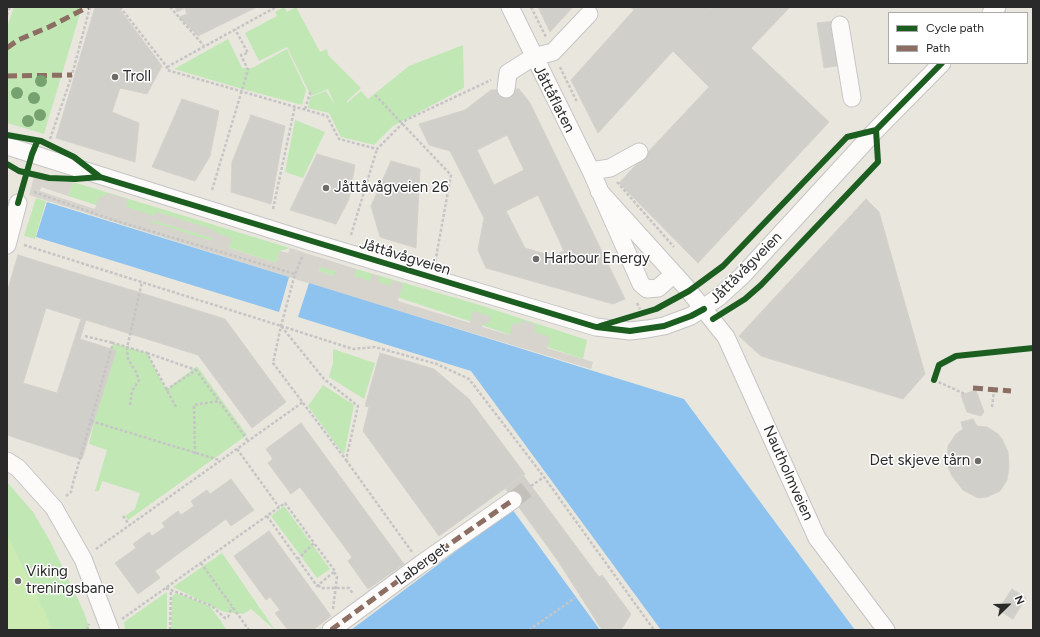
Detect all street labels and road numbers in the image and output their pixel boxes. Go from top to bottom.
street label: Jåttåflaten [529,62,579,136]
street label: Jåttåvågveien [706,228,786,308]
street label: Jåttåvågveien [357,235,453,279]
street label: Nautholmveien [759,423,817,523]
street label: Laberget [392,539,452,589]

